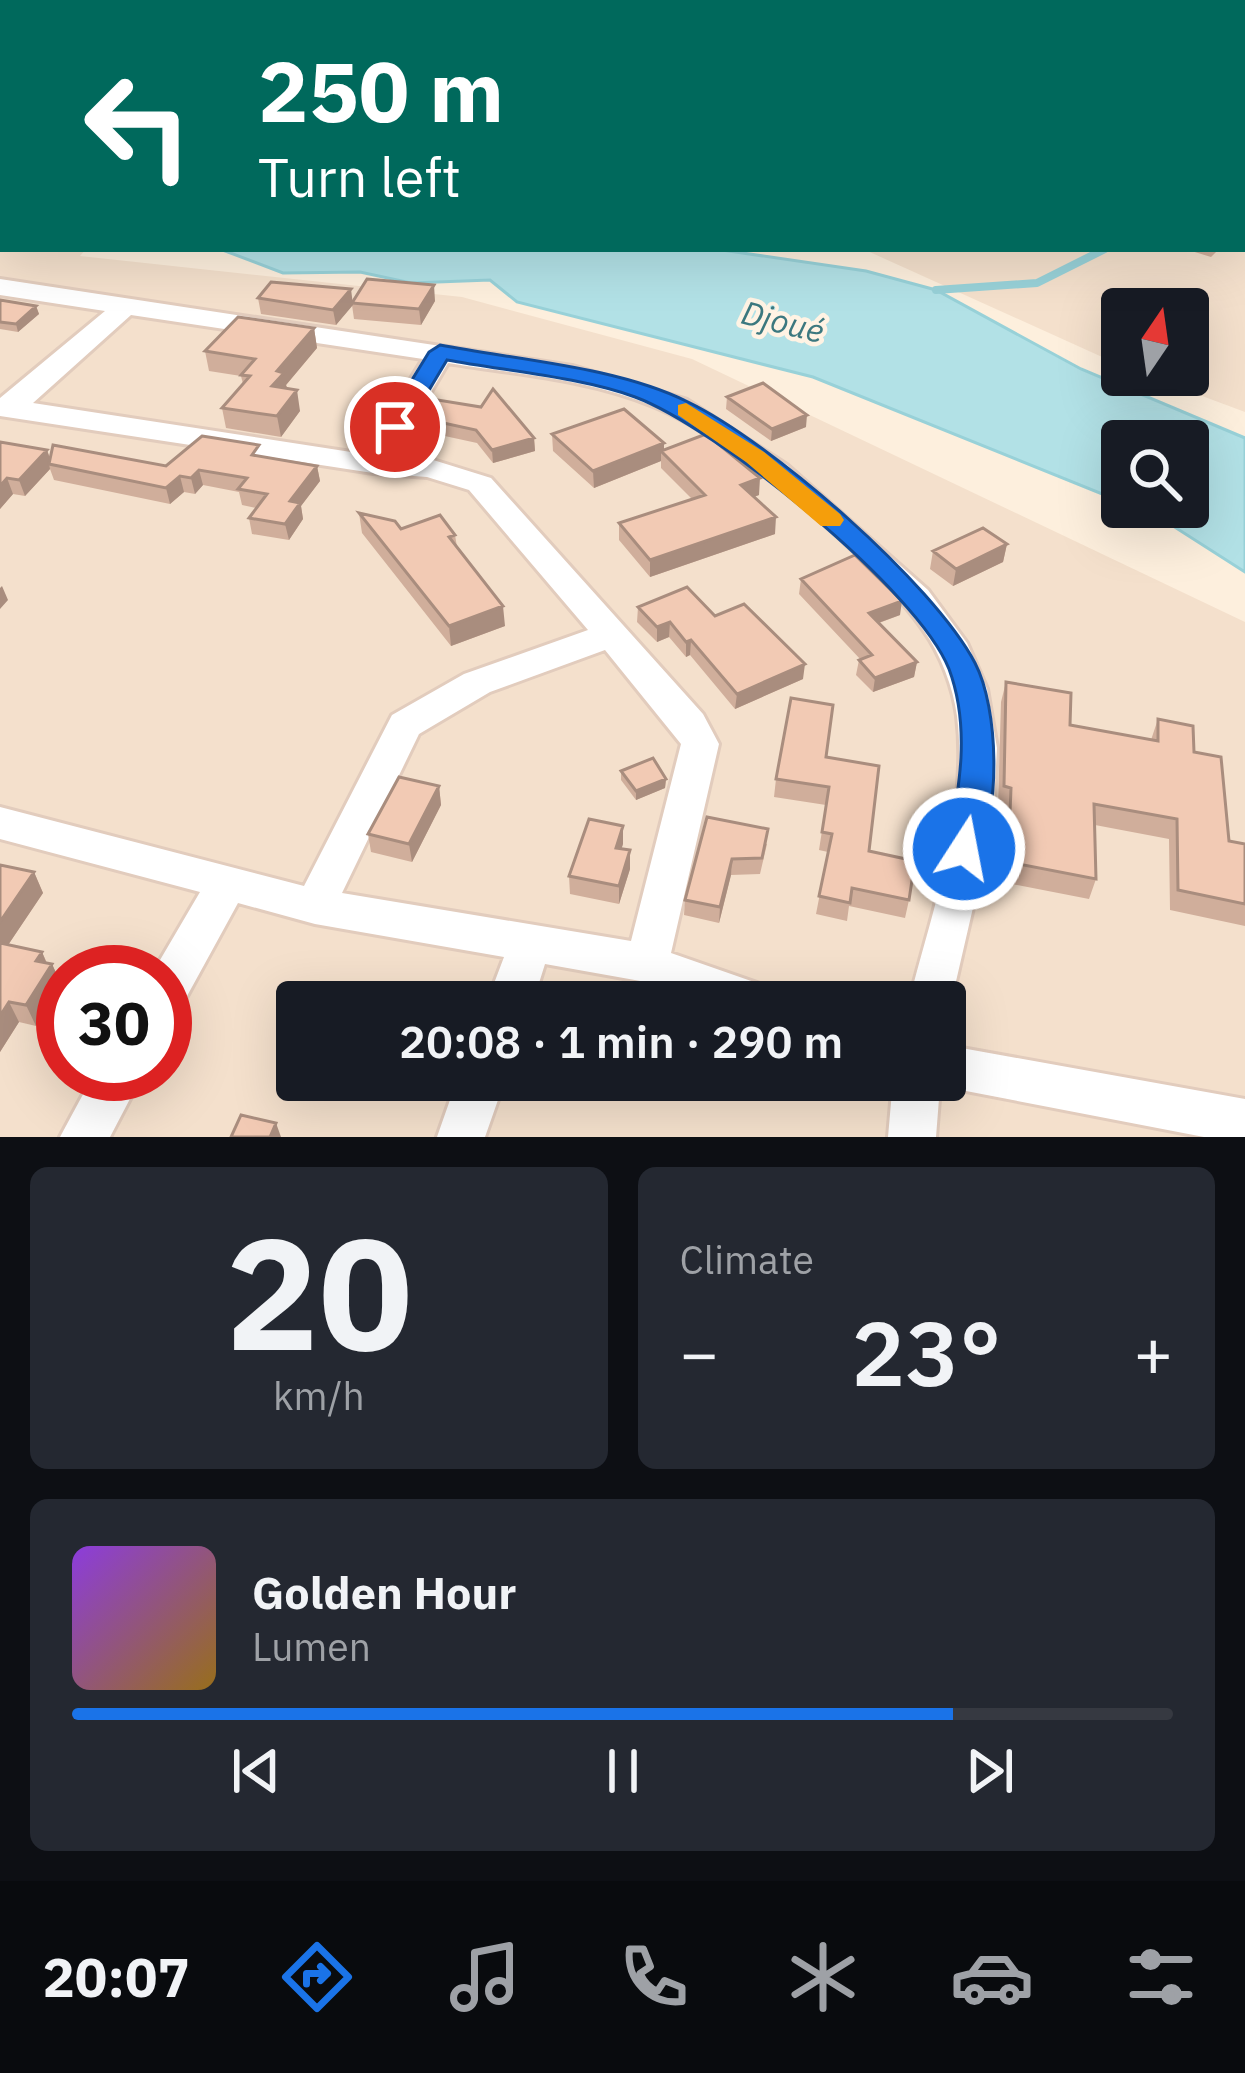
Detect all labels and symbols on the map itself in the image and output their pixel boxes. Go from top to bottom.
north arrow [1101,288,1209,396]
water label: Djoué [737,290,829,352]
pin [344,376,446,478]
position arrow [901,786,1027,912]
speed limit sign: 30 [36,945,192,1101]

